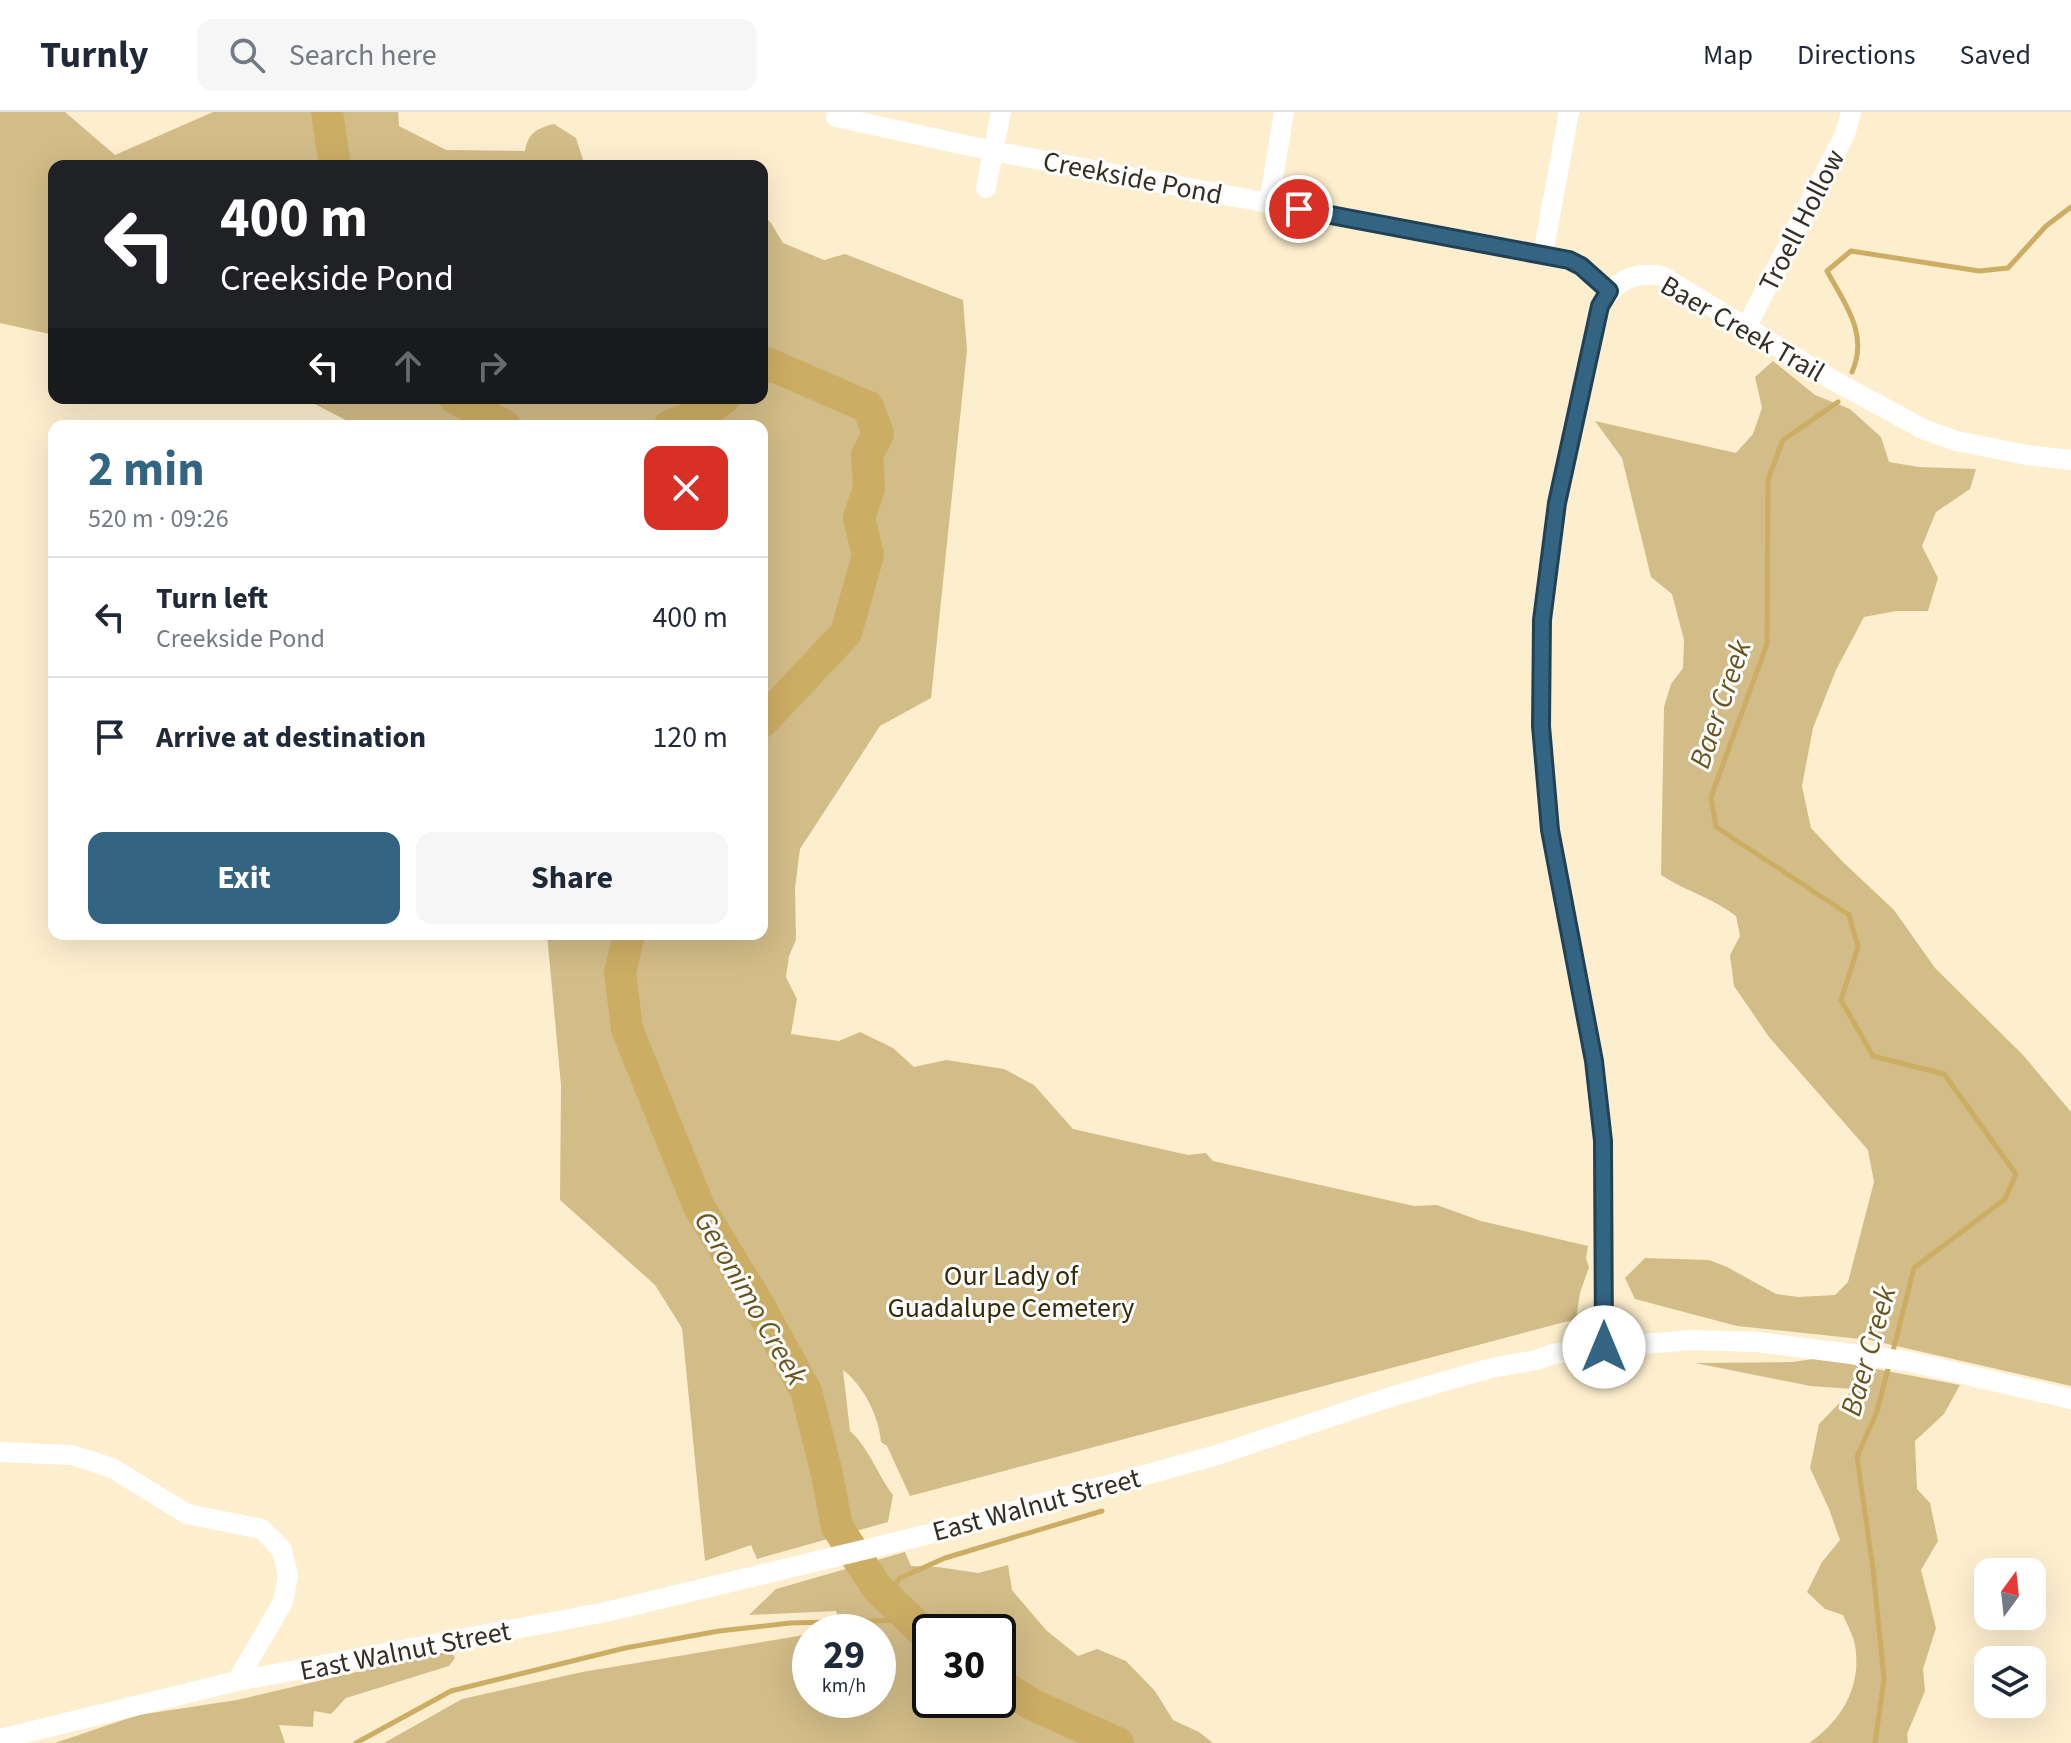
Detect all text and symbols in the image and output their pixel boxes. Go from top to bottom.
search box [197,19,757,91]
text: Turnly [40,28,149,82]
icon: search [225,33,269,77]
text: Search here [289,34,437,77]
text: Map [1703,35,1753,75]
text: Directions [1797,35,1916,75]
text: Saved [1960,35,2031,75]
street label: Creekside Pond [1040,141,1226,215]
street label: Troell Hollow [1749,142,1855,299]
pin [1265,175,1333,243]
text: 400 m [220,179,368,258]
icon: arrive [1277,187,1321,231]
icon: left [88,192,192,296]
text: Creekside Pond [220,253,454,304]
street label: Baer Creek Trail [1653,266,1832,392]
icon: left [302,344,346,388]
icon: ahead [386,344,430,388]
icon: right [470,344,514,388]
text: 2 min [88,436,205,504]
button: close [644,446,728,530]
text: 520 m · 09:26 [88,500,229,537]
text: Turn left [156,577,268,620]
icon: left [88,595,132,639]
text: 400 m [652,596,728,639]
text: Creekside Pond [156,620,325,657]
water label: Baer Creek [1678,633,1763,774]
icon: arrive [88,715,132,759]
text: Arrive at destination [156,716,426,759]
text: 120 m [652,716,728,759]
button: Exit [88,832,400,924]
button: Share [416,832,728,924]
water label: Geronimo Creek [683,1203,818,1394]
park label: Our Lady of Guadalupe Cemetery [888,1256,1134,1328]
water label: Baer Creek [1829,1280,1908,1421]
position arrow [1562,1305,1646,1389]
street label: East Walnut Street [928,1458,1145,1552]
north arrow [1974,1558,2046,1630]
map controls [1974,1558,2046,1718]
street label: East Walnut Street [297,1611,514,1691]
speed limit sign: 30 [912,1614,1016,1718]
text: 29 [823,1627,865,1684]
button: layers [1974,1646,2046,1718]
text: km/h [822,1672,866,1700]

